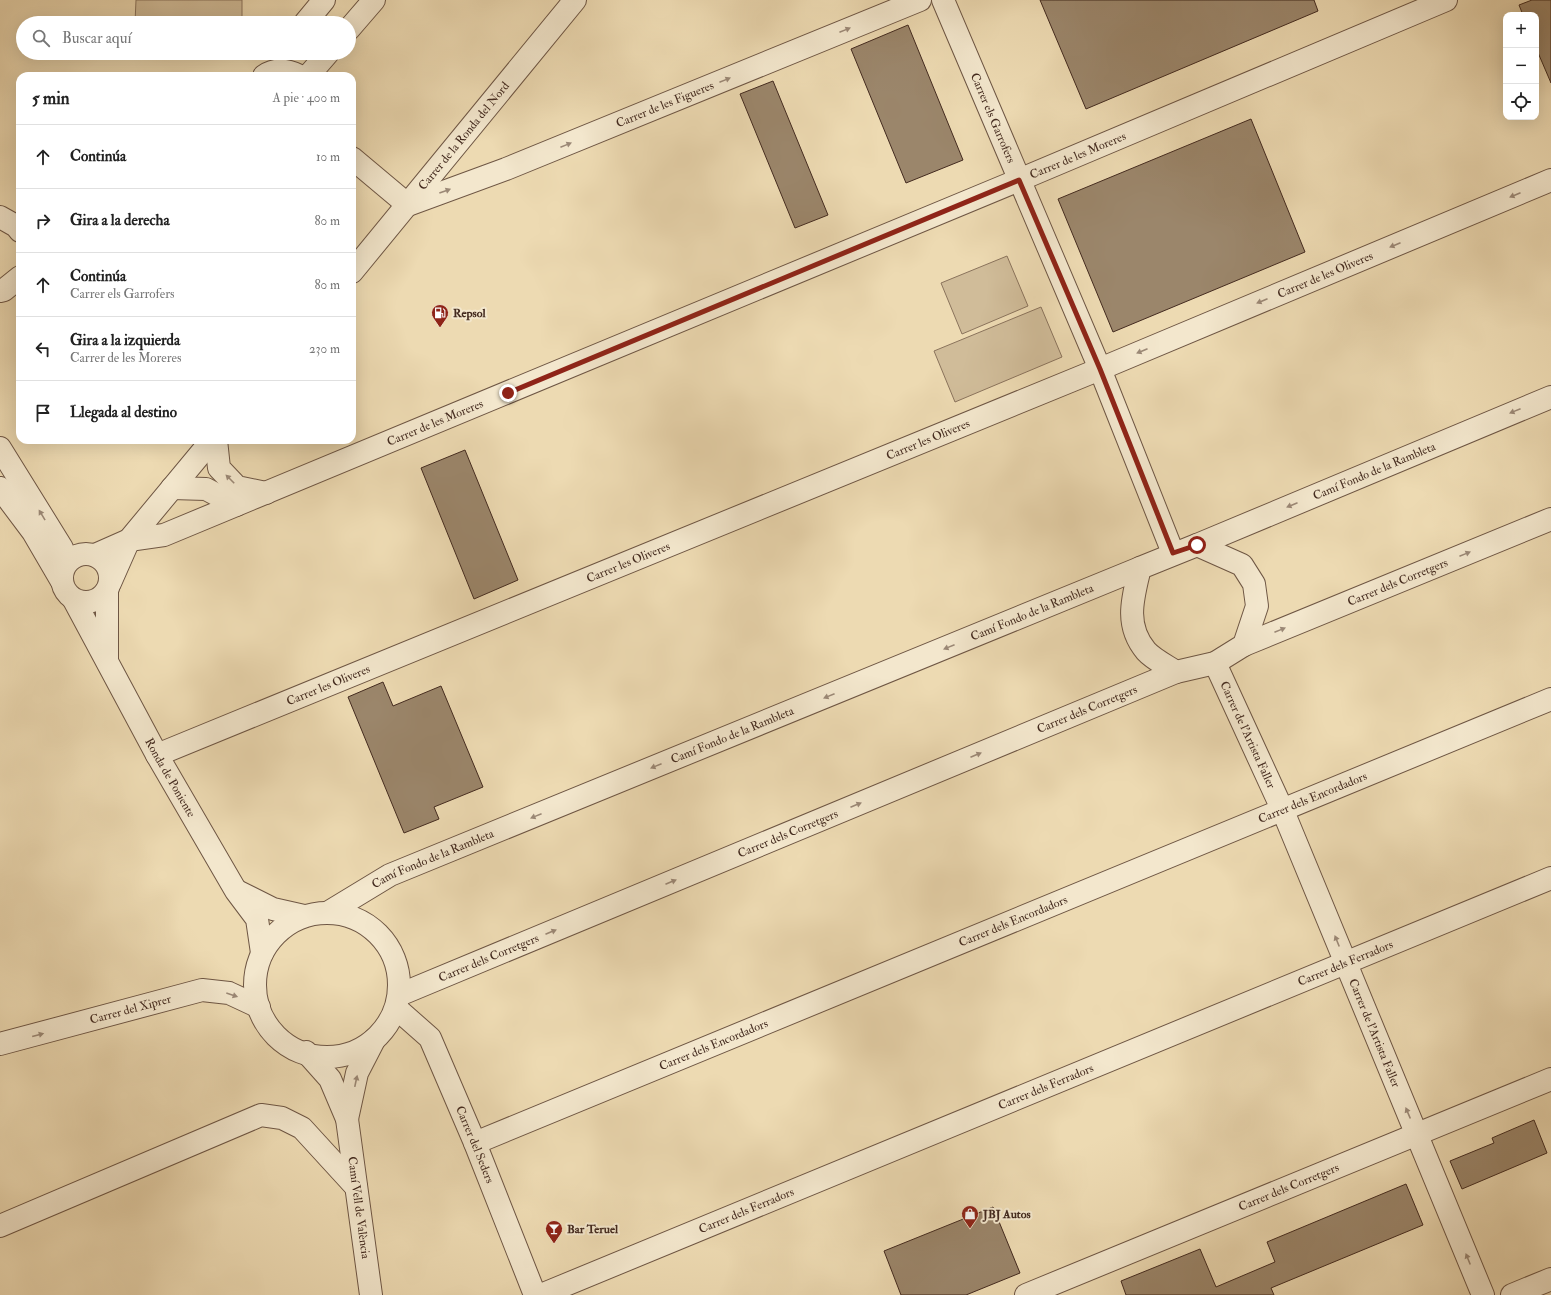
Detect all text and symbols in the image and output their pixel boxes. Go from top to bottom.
map controls [1503,12,1539,120]
button: + [1503,12,1539,48]
search box [16,16,356,60]
icon: search [30,27,52,49]
one-way arrow [840,27,852,33]
text: Buscar aquí [62,29,131,48]
button: − [1503,48,1539,84]
street label: Carrer els Garrofers [967,70,1019,165]
one-way arrow [720,76,732,82]
street label: Carrer de les Figueres [614,78,716,131]
street label: Carrer de la Ronda del Nord [415,79,512,193]
button: locate [1503,84,1539,120]
text: 5 min [32,88,70,109]
text: A pie · 400 m [272,90,340,106]
street label: Carrer de les Moreres [1027,128,1128,182]
one-way arrow [560,141,572,147]
icon: ahead [32,146,54,168]
text: Continúa [70,147,126,166]
text: 10 m [316,149,340,165]
one-way arrow [439,188,451,194]
one-way arrow [1509,191,1521,198]
icon: right [32,210,54,232]
text: Gira a la derecha [70,211,170,230]
text: 80 m [314,213,340,229]
one-way arrow [1390,242,1401,248]
street label: Carrer de les Oliveres [1275,248,1375,301]
text: Continúa [70,267,126,286]
icon: ahead [32,274,54,296]
text: 80 m [314,277,340,293]
text: Carrer els Garrofers [70,286,174,302]
one-way arrow [1256,298,1268,304]
fuel station icon: Repsol [430,303,450,328]
place label: Repsol [453,306,486,321]
text: Gira a la izquierda [70,331,180,350]
icon: left [32,338,54,360]
text: 230 m [309,341,340,357]
one-way arrow [1137,348,1148,354]
text: Carrer de les Moreres [70,350,181,366]
route end [499,384,517,402]
street label: Carrer de les Moreres [385,396,485,449]
icon: arrive [32,402,54,424]
text: Llegada al destino [70,403,177,422]
one-way arrow [1508,409,1520,415]
street label: Carrer les Oliveres [884,416,972,463]
street label: Camí Fondo de la Rambleta [1311,438,1439,503]
one-way arrow [226,474,235,484]
one-way arrow [1285,502,1297,508]
one-way arrow [38,509,45,521]
route start [1188,536,1206,554]
street label: Carrer les Oliveres [584,538,672,586]
one-way arrow [1459,551,1471,558]
street label: Carrer dels Corretgers [1345,555,1450,609]
street label: Camí Fondo de la Rambleta [968,580,1097,644]
one-way arrow [1274,627,1286,633]
one-way arrow [942,644,954,650]
street label: Carrer les Oliveres [284,661,372,709]
street label: Carrer de l'Artista Faller [1217,679,1279,791]
street label: Carrer dels Corretgers [1035,682,1139,737]
one-way arrow [823,693,834,699]
street label: Camí Fondo de la Rambleta [668,703,797,767]
street label: Ronda de Poniente [142,735,199,820]
one-way arrow [970,752,982,758]
one-way arrow [650,764,662,770]
street label: Carrer dels Encordadors [1256,768,1369,827]
one-way arrow [850,802,862,808]
street label: Carrer dels Corretgers [735,806,840,861]
one-way arrow [530,813,542,819]
street label: Camí Fondo de la Rambleta [369,825,497,892]
one-way arrow [666,879,677,885]
street label: Carrer dels Encordadors [956,892,1070,950]
one-way arrow [545,929,557,935]
street label: Carrer dels Corretgers [436,930,541,985]
one-way arrow [1333,935,1339,947]
street label: Carrer dels Ferradors [1295,937,1395,989]
street label: Carrer de l'Artista Faller [1346,976,1404,1090]
street label: Carrer del Xiprer [88,991,173,1027]
one-way arrow [226,992,238,998]
street label: Carrer dels Encordadors [657,1015,770,1074]
one-way arrow [32,1032,44,1038]
street label: Carrer dels Ferradors [996,1060,1096,1113]
one-way arrow [353,1075,359,1088]
street label: Carrer del Seders [452,1103,498,1185]
one-way arrow [1405,1106,1411,1118]
street label: Camí Vell de València [345,1156,374,1261]
street label: Carrer dels Corretgers [1236,1160,1341,1214]
street label: Carrer dels Ferradors [696,1184,796,1237]
shop icon: JBJ Autos [960,1204,980,1229]
place label: JBJ Autos [982,1207,1031,1222]
bar icon: Bar Teruel [544,1219,564,1244]
place label: Bar Teruel [567,1222,619,1237]
one-way arrow [1465,1252,1471,1264]

